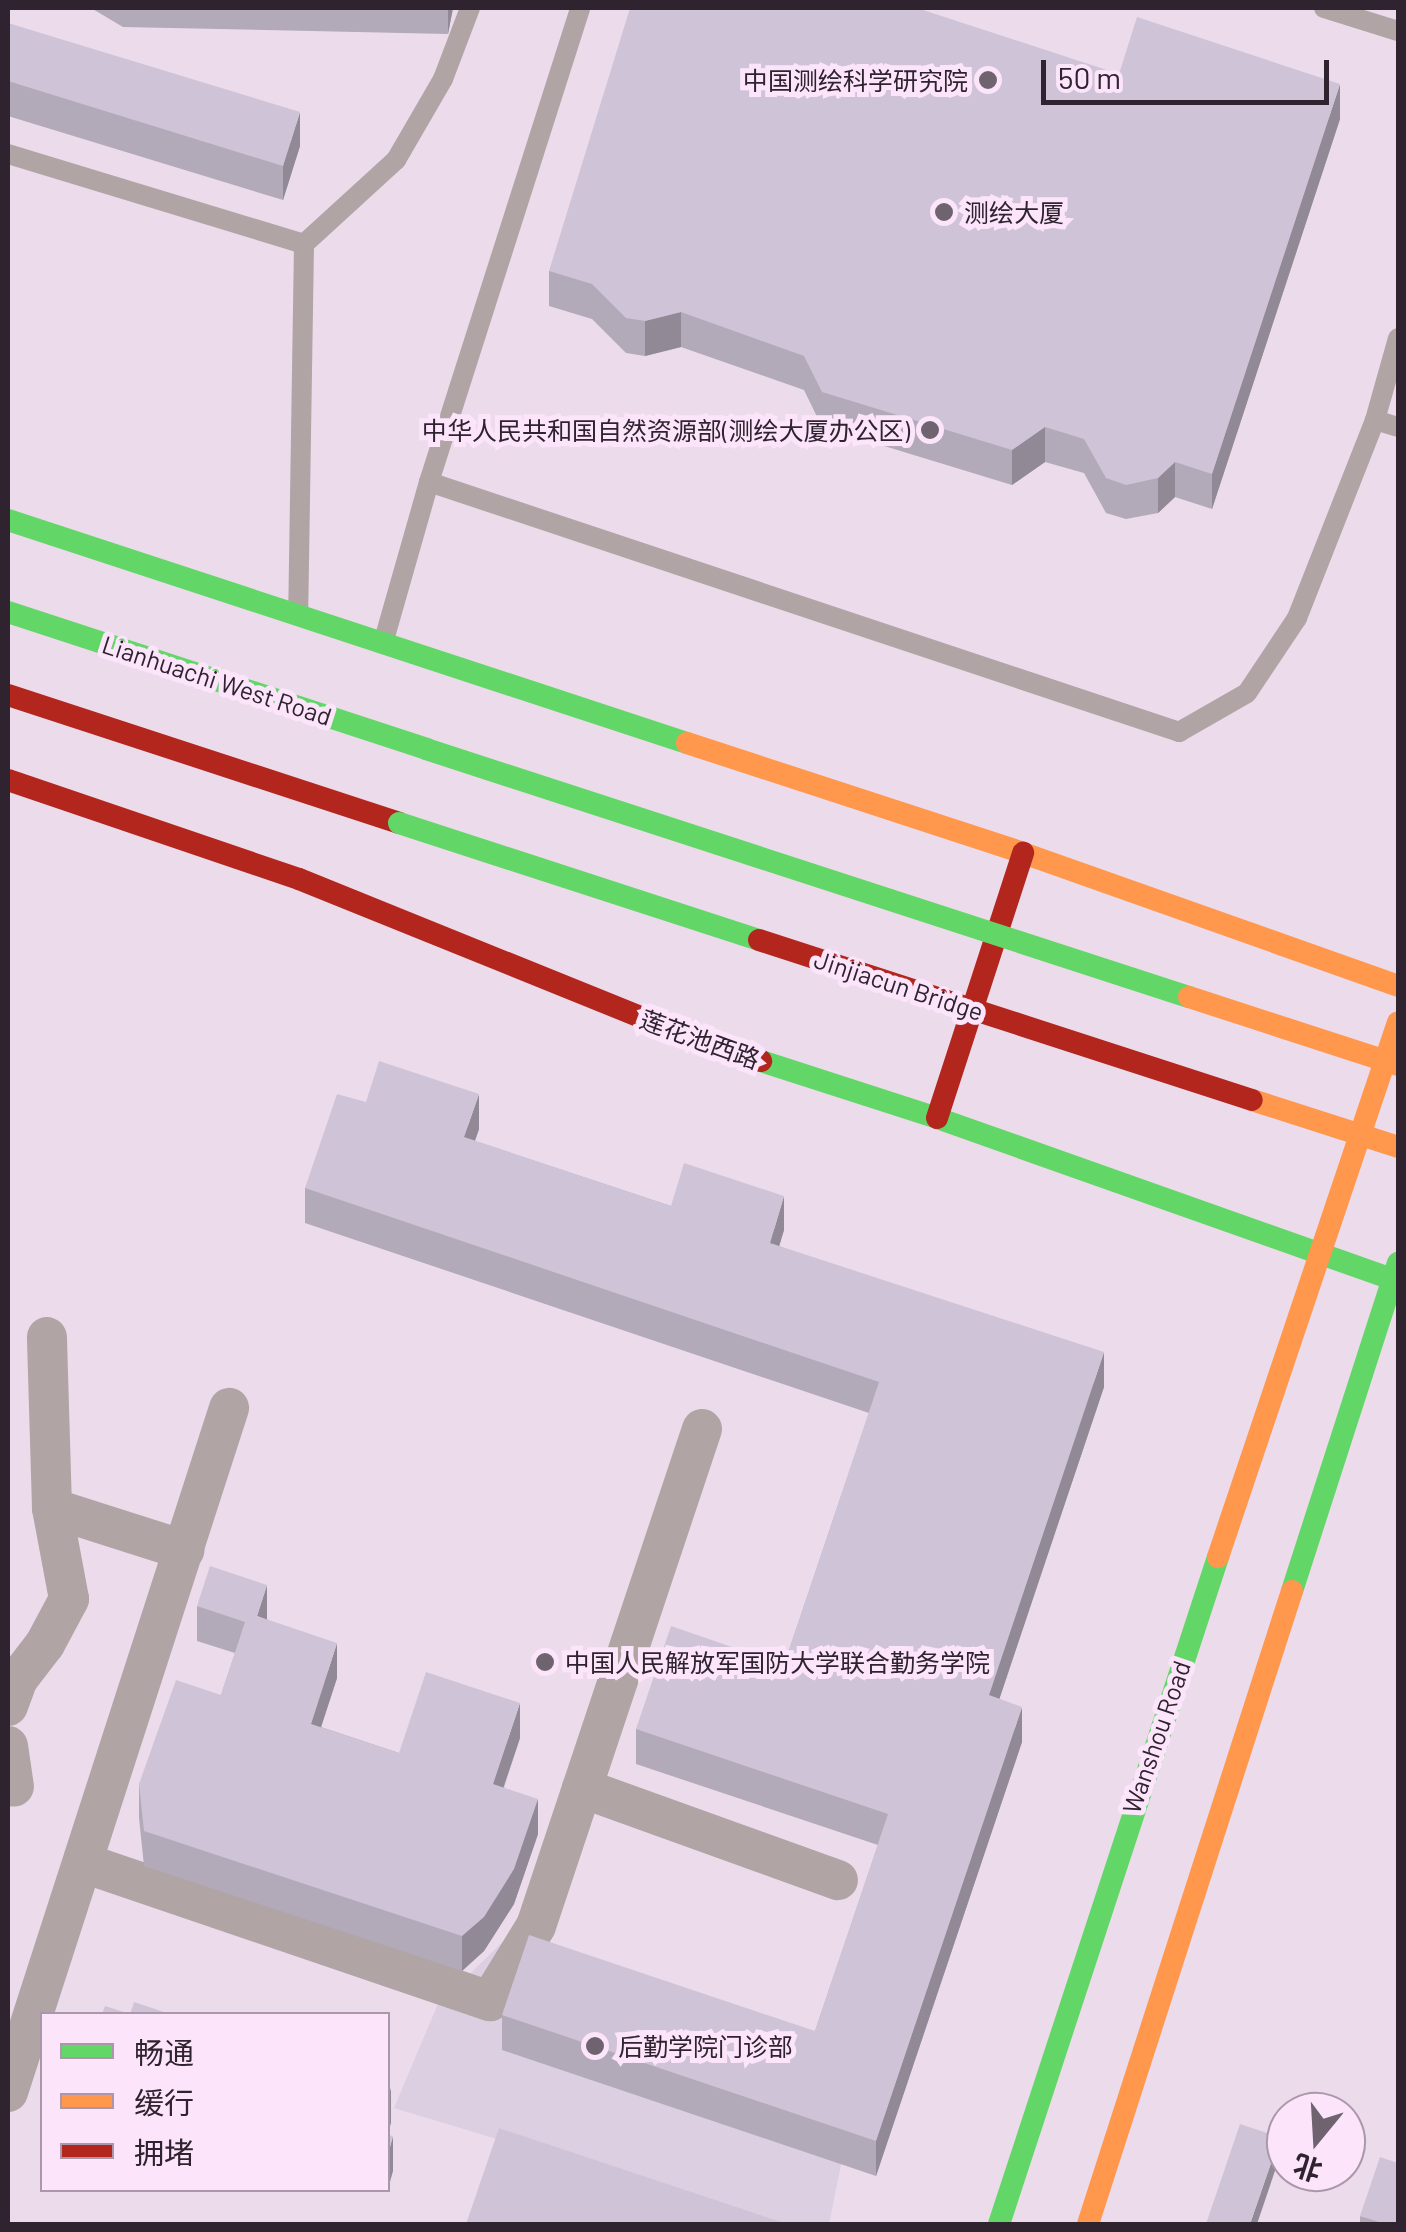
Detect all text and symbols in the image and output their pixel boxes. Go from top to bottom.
scale bar [1046,40,1334,102]
text: 50 m [1058,59,1121,95]
place label: 中国测绘科学研究院 [743,65,968,95]
marker: 中国测绘科学研究院 [977,69,999,91]
place label: 测绘大厦 [964,197,1064,227]
marker: 测绘大厦 [933,201,955,223]
place label: 中华人民共和国自然资源部(测绘大厦办公区) [422,415,910,445]
marker: 中华人民共和国自然资源部(测绘大厦办公区) [919,419,941,441]
street label: Lianhuachi West Road [98,629,336,731]
street label: Jinjiacun Bridge [811,944,987,1026]
street label: 莲花池西路 [636,1004,764,1074]
place label: 中国人民解放军国防大学联合勤务学院 [565,1647,990,1677]
marker: 中国人民解放军国防大学联合勤务学院 [534,1651,556,1673]
street label: Wanshou Road [1116,1657,1196,1817]
legend [40,2012,390,2192]
place label: 后勤学院门诊部 [618,2031,793,2061]
marker: 后勤学院门诊部 [582,2033,608,2059]
text: 畅通 [134,2034,194,2070]
text: 缓行 [134,2084,194,2120]
north arrow [1266,2092,1366,2192]
text: 拥堵 [134,2134,194,2170]
text: 北 [1289,2148,1326,2189]

